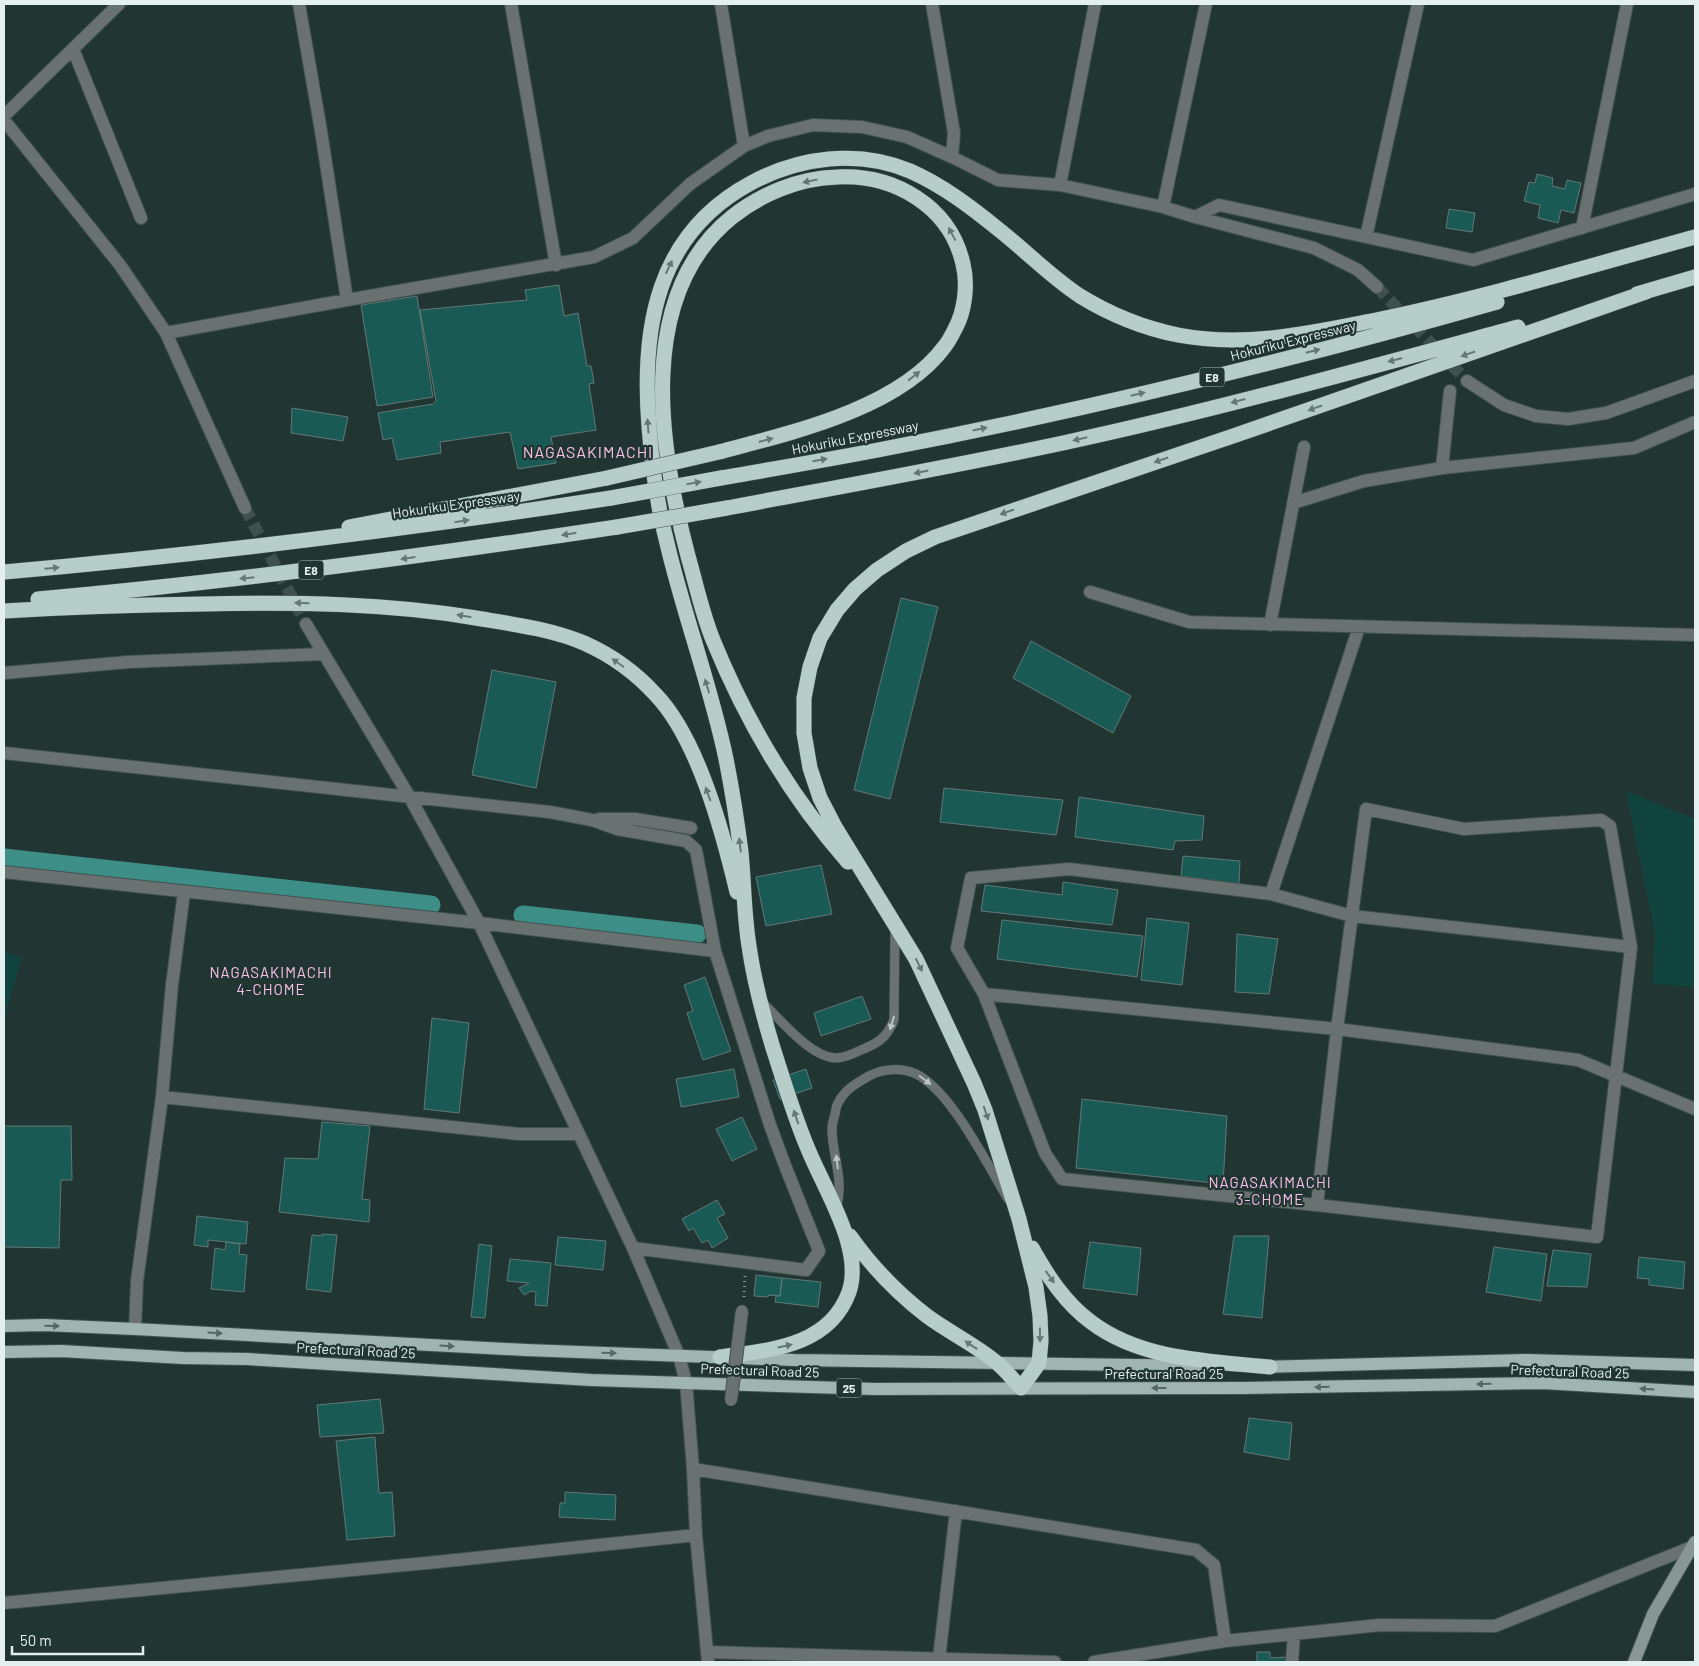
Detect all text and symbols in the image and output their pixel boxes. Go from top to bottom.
one-way arrow [802,177,817,185]
one-way arrow [948,227,956,241]
one-way arrow [665,260,673,274]
street label: Hokuriku Expressway [1228,316,1358,364]
one-way arrow [1306,347,1321,355]
one-way arrow [1460,350,1475,358]
one-way arrow [1388,356,1403,364]
road number: E8 [1200,368,1224,387]
one-way arrow [907,371,920,382]
one-way arrow [1131,390,1146,398]
one-way arrow [1231,398,1246,406]
one-way arrow [1307,404,1322,412]
street label: Hokuriku Expressway [790,416,920,458]
one-way arrow [644,417,652,433]
one-way arrow [972,425,987,433]
one-way arrow [758,435,773,443]
one-way arrow [1072,435,1088,443]
district label: NAGASAKIMACHI [523,442,653,461]
one-way arrow [813,456,829,464]
one-way arrow [1153,457,1168,465]
one-way arrow [913,468,928,476]
one-way arrow [686,479,702,487]
street label: Hokuriku Expressway [391,487,521,521]
one-way arrow [999,508,1014,516]
one-way arrow [454,516,470,524]
one-way arrow [560,530,576,538]
one-way arrow [400,554,416,562]
road number: E8 [298,560,324,580]
one-way arrow [45,563,61,571]
one-way arrow [238,574,254,582]
one-way arrow [294,599,310,607]
one-way arrow [456,611,472,619]
one-way arrow [611,658,625,668]
one-way arrow [703,678,711,693]
one-way arrow [704,786,712,801]
one-way arrow [736,837,744,853]
one-way arrow [915,958,923,972]
district label: NAGASAKIMACHI 4-CHOME [209,963,333,998]
one-way arrow [887,1016,895,1031]
one-way arrow [918,1075,932,1085]
one-way arrow [982,1106,990,1121]
one-way arrow [792,1109,800,1124]
one-way arrow [833,1154,841,1170]
district label: NAGASAKIMACHI 3-CHOME [1208,1173,1332,1208]
one-way arrow [1045,1270,1055,1284]
one-way arrow [45,1322,61,1330]
one-way arrow [1036,1327,1044,1343]
one-way arrow [207,1329,223,1337]
street label: Prefectural Road 25 [296,1338,416,1362]
one-way arrow [964,1340,978,1350]
one-way arrow [439,1342,455,1350]
one-way arrow [778,1342,793,1350]
one-way arrow [602,1350,618,1358]
street label: Prefectural Road 25 [700,1359,820,1381]
street label: Prefectural Road 25 [1510,1360,1630,1382]
street label: Prefectural Road 25 [1104,1365,1224,1382]
road number: 25 [836,1379,862,1398]
one-way arrow [1476,1381,1492,1389]
one-way arrow [1314,1383,1330,1391]
one-way arrow [1151,1384,1167,1392]
one-way arrow [1638,1385,1654,1393]
scale bar [12,1624,144,1656]
text: 50 m [20,1631,52,1649]

